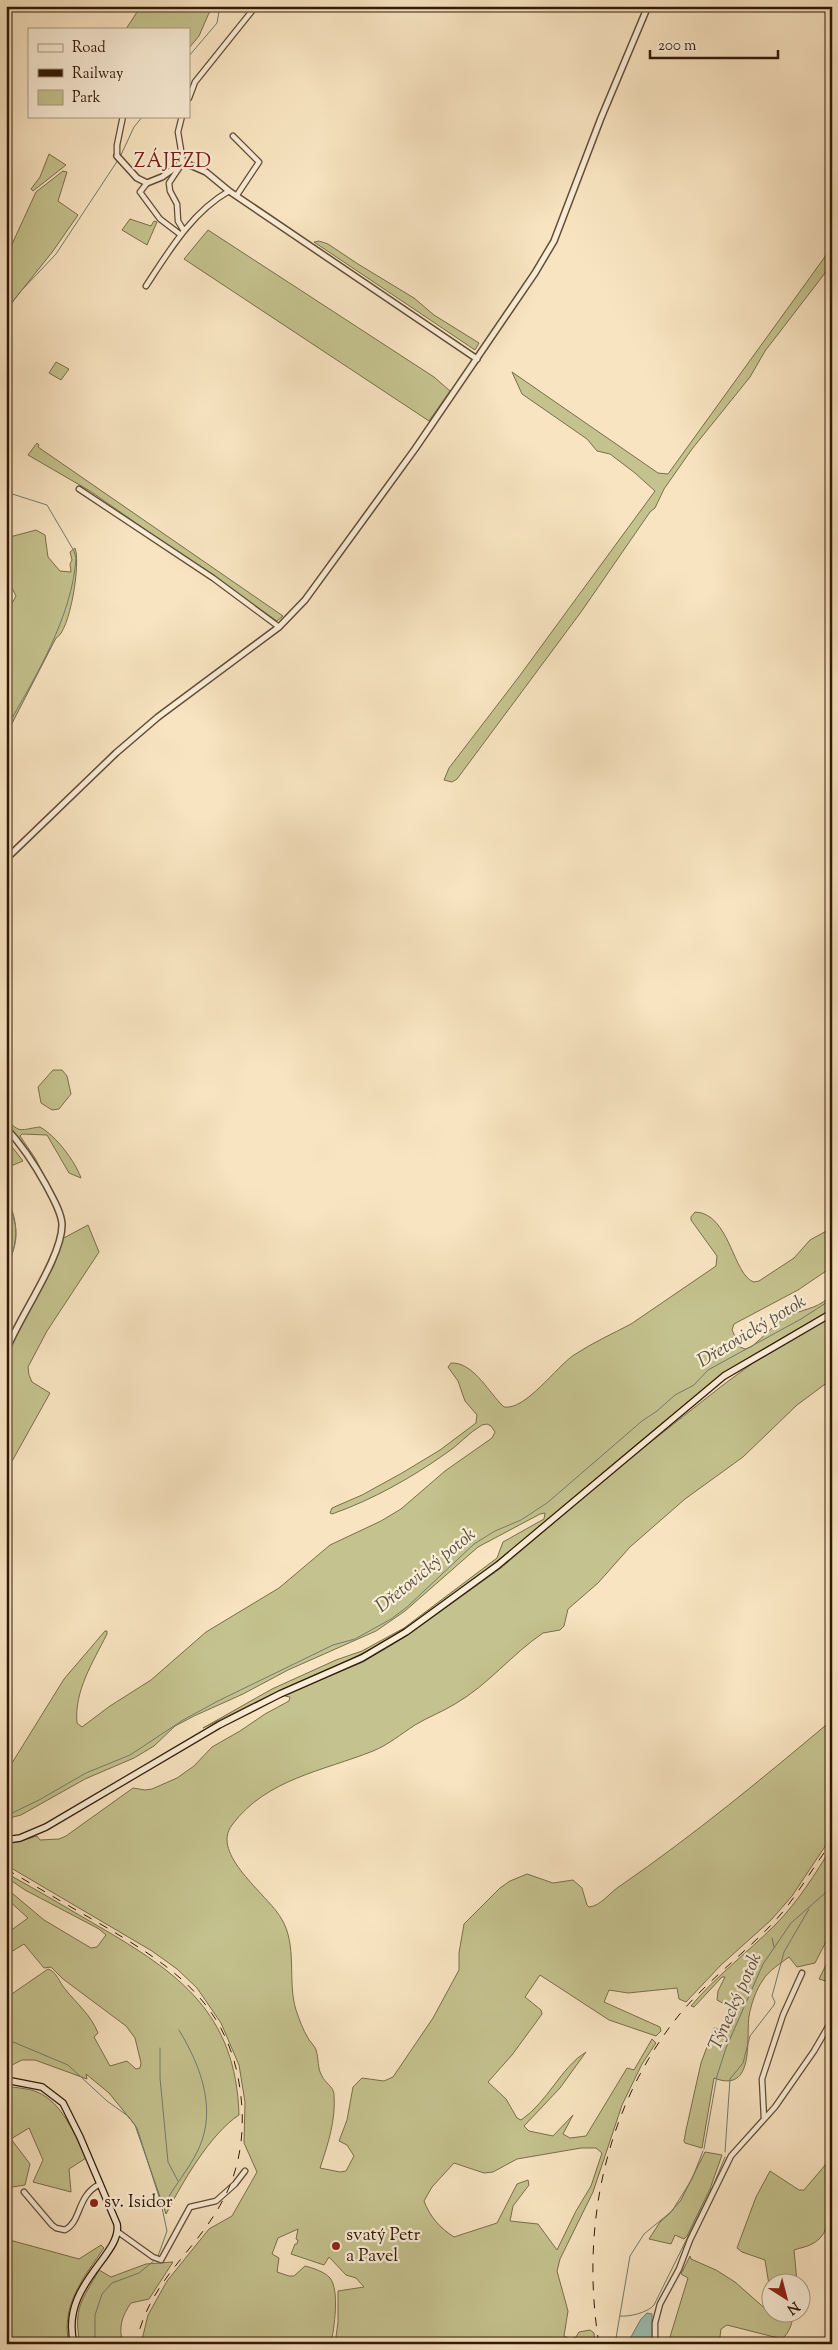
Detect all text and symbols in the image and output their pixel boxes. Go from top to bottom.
legend [28,28,190,118]
scale bar [650,28,778,60]
text: 200 m [658,36,697,57]
text: Road [72,38,106,59]
text: Railway [72,64,124,85]
text: Park [72,88,101,109]
district label: ZÁJEZD [134,147,212,177]
water label: Dřetovický potok [693,1289,812,1375]
water label: Dřetovický potok [370,1522,482,1620]
water label: Týnecký potok [702,1948,770,2055]
place label: sv. Isidor [104,2190,173,2216]
marker: sv. Isidor [88,2197,100,2209]
place label: svatý Petr a Pavel [346,2223,420,2270]
marker: svatý Petr a Pavel [330,2240,342,2252]
north arrow [760,2272,810,2322]
text: N [782,2296,803,2318]

